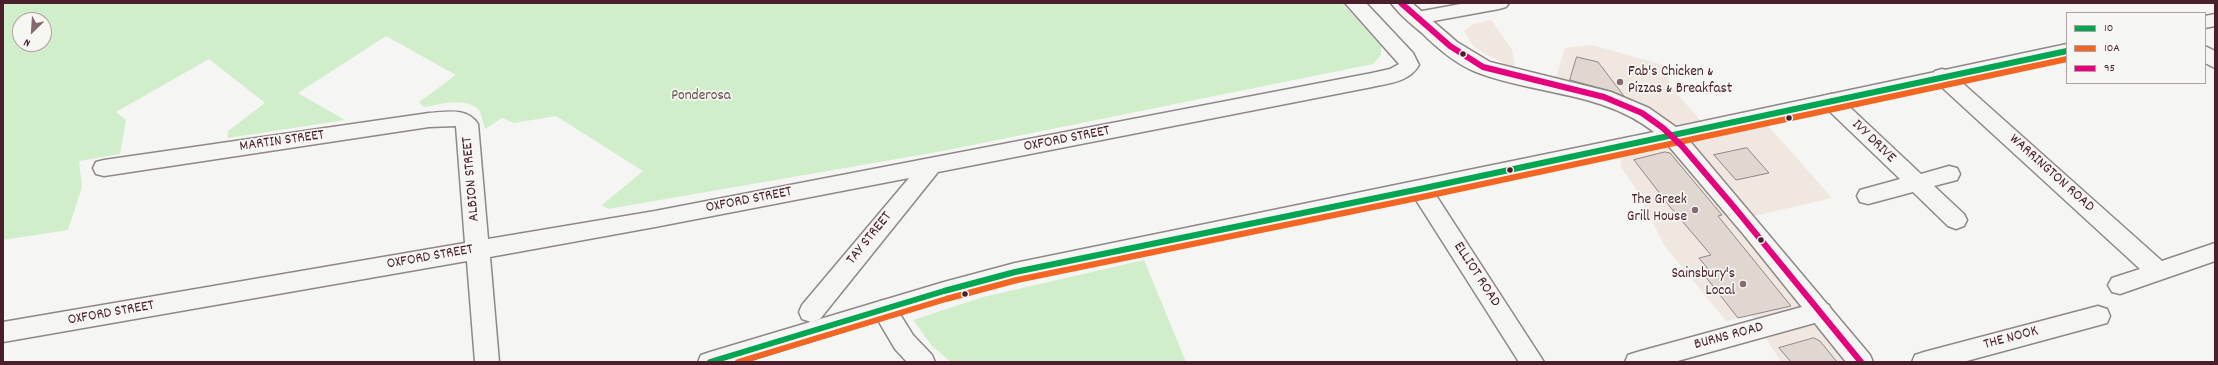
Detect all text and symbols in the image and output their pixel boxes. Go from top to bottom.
north arrow [12,12,52,52]
legend [2066,12,2206,84]
text: 10 [2104,20,2113,37]
text: N [22,34,33,50]
text: 10A [2104,40,2120,57]
unlabelled marker [1458,49,1468,59]
text: 95 [2104,60,2115,77]
place label: Fab's Chicken & Pizzas & Breakfast [1628,64,1732,99]
marker: Fab's Chicken & Pizzas & Breakfast [1615,77,1625,87]
park label: Ponderosa [671,88,731,106]
unlabelled marker [1784,113,1794,123]
street label: IVY DRIVE [1847,117,1899,167]
street label: OXFORD STREET [1022,123,1112,157]
street label: MARTIN STREET [239,127,325,157]
street label: WARRINGTON ROAD [2005,131,2097,217]
street label: ALBION STREET [459,136,485,222]
unlabelled marker [1505,165,1515,175]
street label: OXFORD STREET [704,184,794,218]
place label: The Greek Grill House [1627,192,1687,227]
marker: The Greek Grill House [1690,205,1700,215]
street label: TAY STREET [843,209,897,269]
unlabelled marker [1756,235,1766,245]
street label: ELLIOT ROAD [1448,239,1504,311]
street label: OXFORD STREET [385,242,475,274]
place label: Sainsbury's Local [1671,266,1735,301]
marker: Sainsbury's Local [1738,279,1748,289]
unlabelled marker [960,289,970,299]
street label: OXFORD STREET [66,298,156,330]
street label: BURNS ROAD [1692,319,1766,355]
street label: THE NOOK [1982,323,2040,355]

